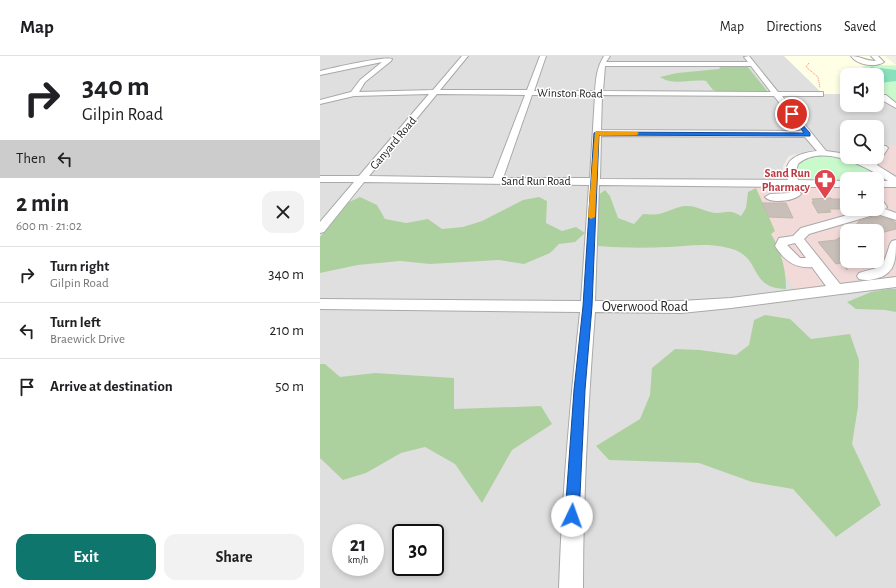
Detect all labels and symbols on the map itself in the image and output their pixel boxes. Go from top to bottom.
street label: Winston Road [537,86,603,100]
pin [775,97,809,131]
street label: Ganyard Road [368,114,419,172]
place label: Sand Run Pharmacy [762,167,811,194]
pharmacy icon: Sand Run Pharmacy [812,167,838,200]
street label: Sand Run Road [501,175,571,187]
street label: Overwood Road [602,300,688,314]
position arrow [551,495,593,537]
speed limit sign: 30 [392,524,444,576]

